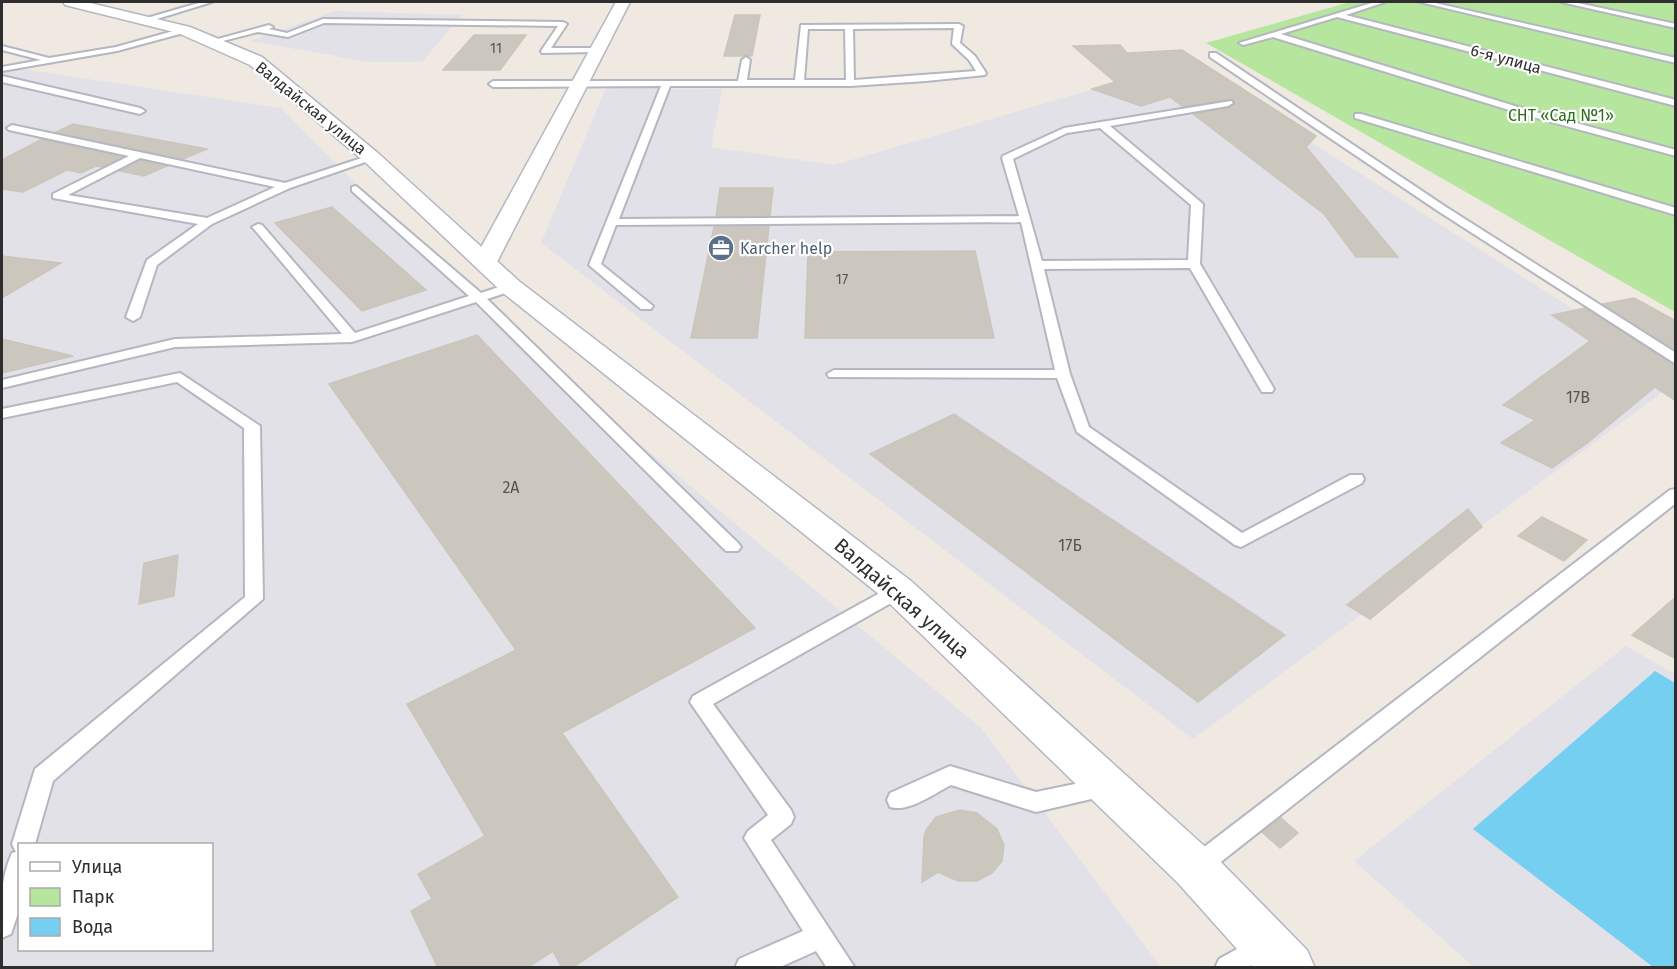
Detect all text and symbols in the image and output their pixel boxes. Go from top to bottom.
house number: 11 [490,40,502,57]
street label: 6-я улица [1469,40,1543,78]
street label: Валдайская улица [252,58,370,158]
park label: СНТ «Сад №1» [1508,106,1614,125]
office icon: Karcher help [706,233,736,263]
place label: Karcher help [740,239,832,258]
house number: 17 [836,271,848,288]
house number: 17В [1566,388,1590,407]
house number: 2А [502,478,520,497]
street label: Валдайская улица [830,533,974,663]
house number: 17Б [1058,536,1082,555]
legend [18,843,213,951]
text: Улица [72,856,122,878]
text: Парк [72,886,115,908]
text: Вода [72,916,113,938]

